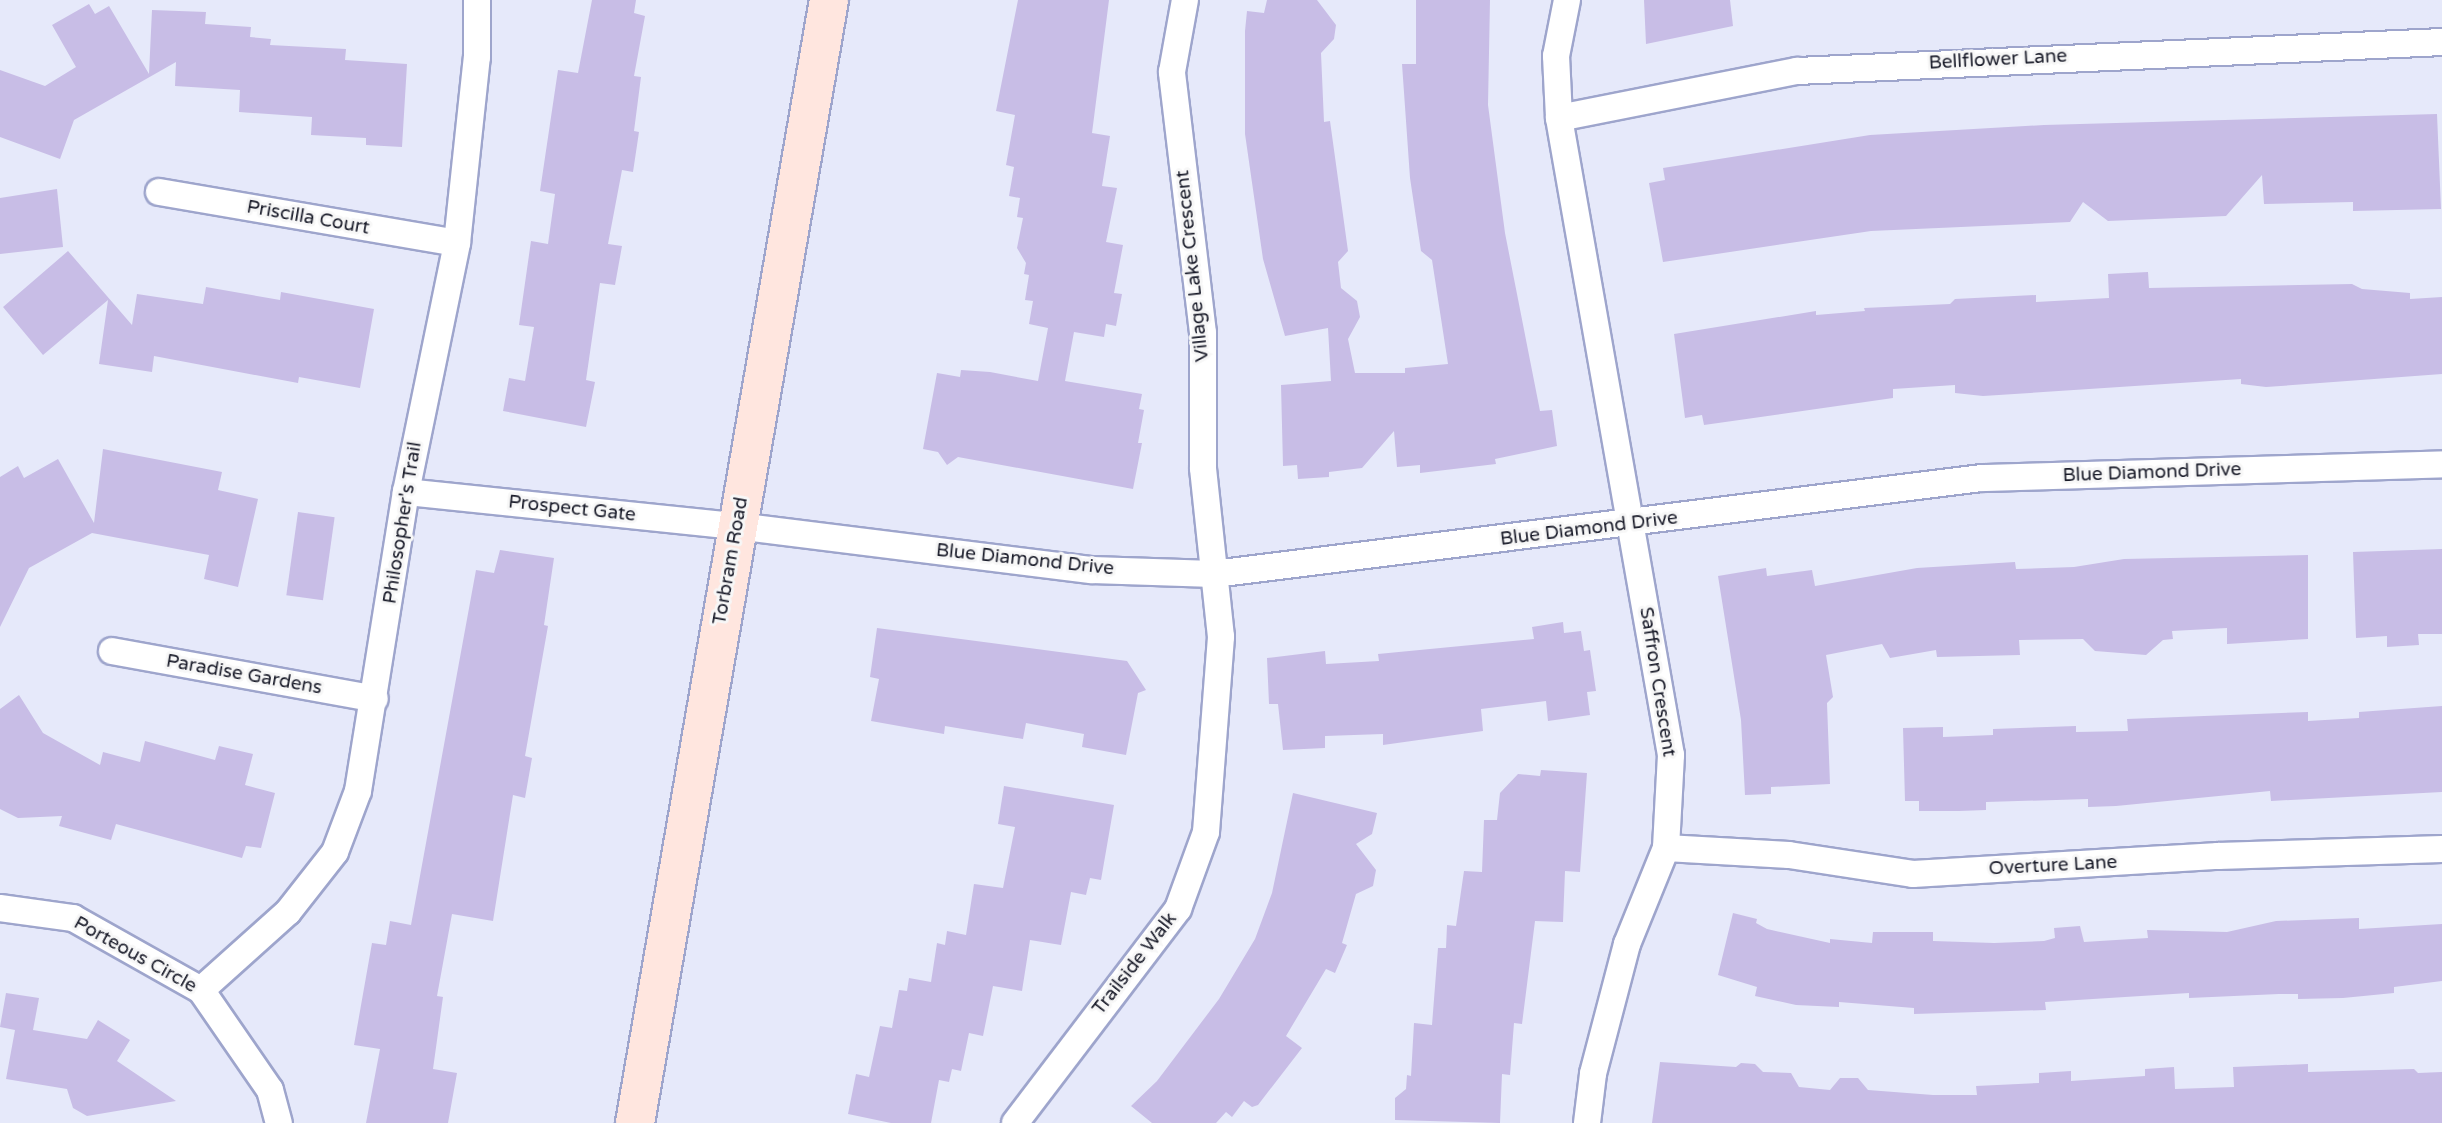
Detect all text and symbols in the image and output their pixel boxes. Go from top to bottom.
street label: Bellflower Lane [1928,45,2068,75]
street label: Village Lake Crescent [1172,169,1214,363]
street label: Priscilla Court [245,196,371,240]
street label: Philosopher's Trail [379,440,427,606]
street label: Blue Diamond Drive [2062,458,2242,488]
street label: Prospect Gate [507,491,637,527]
street label: Torbram Road [709,495,753,627]
street label: Blue Diamond Drive [1499,507,1679,551]
street label: Blue Diamond Drive [935,539,1115,581]
street label: Saffron Crescent [1634,606,1680,758]
street label: Paradise Gardens [164,650,324,700]
street label: Overture Lane [1988,851,2118,881]
street label: Trailside Walk [1088,908,1182,1020]
street label: Porteous Circle [70,912,200,998]

